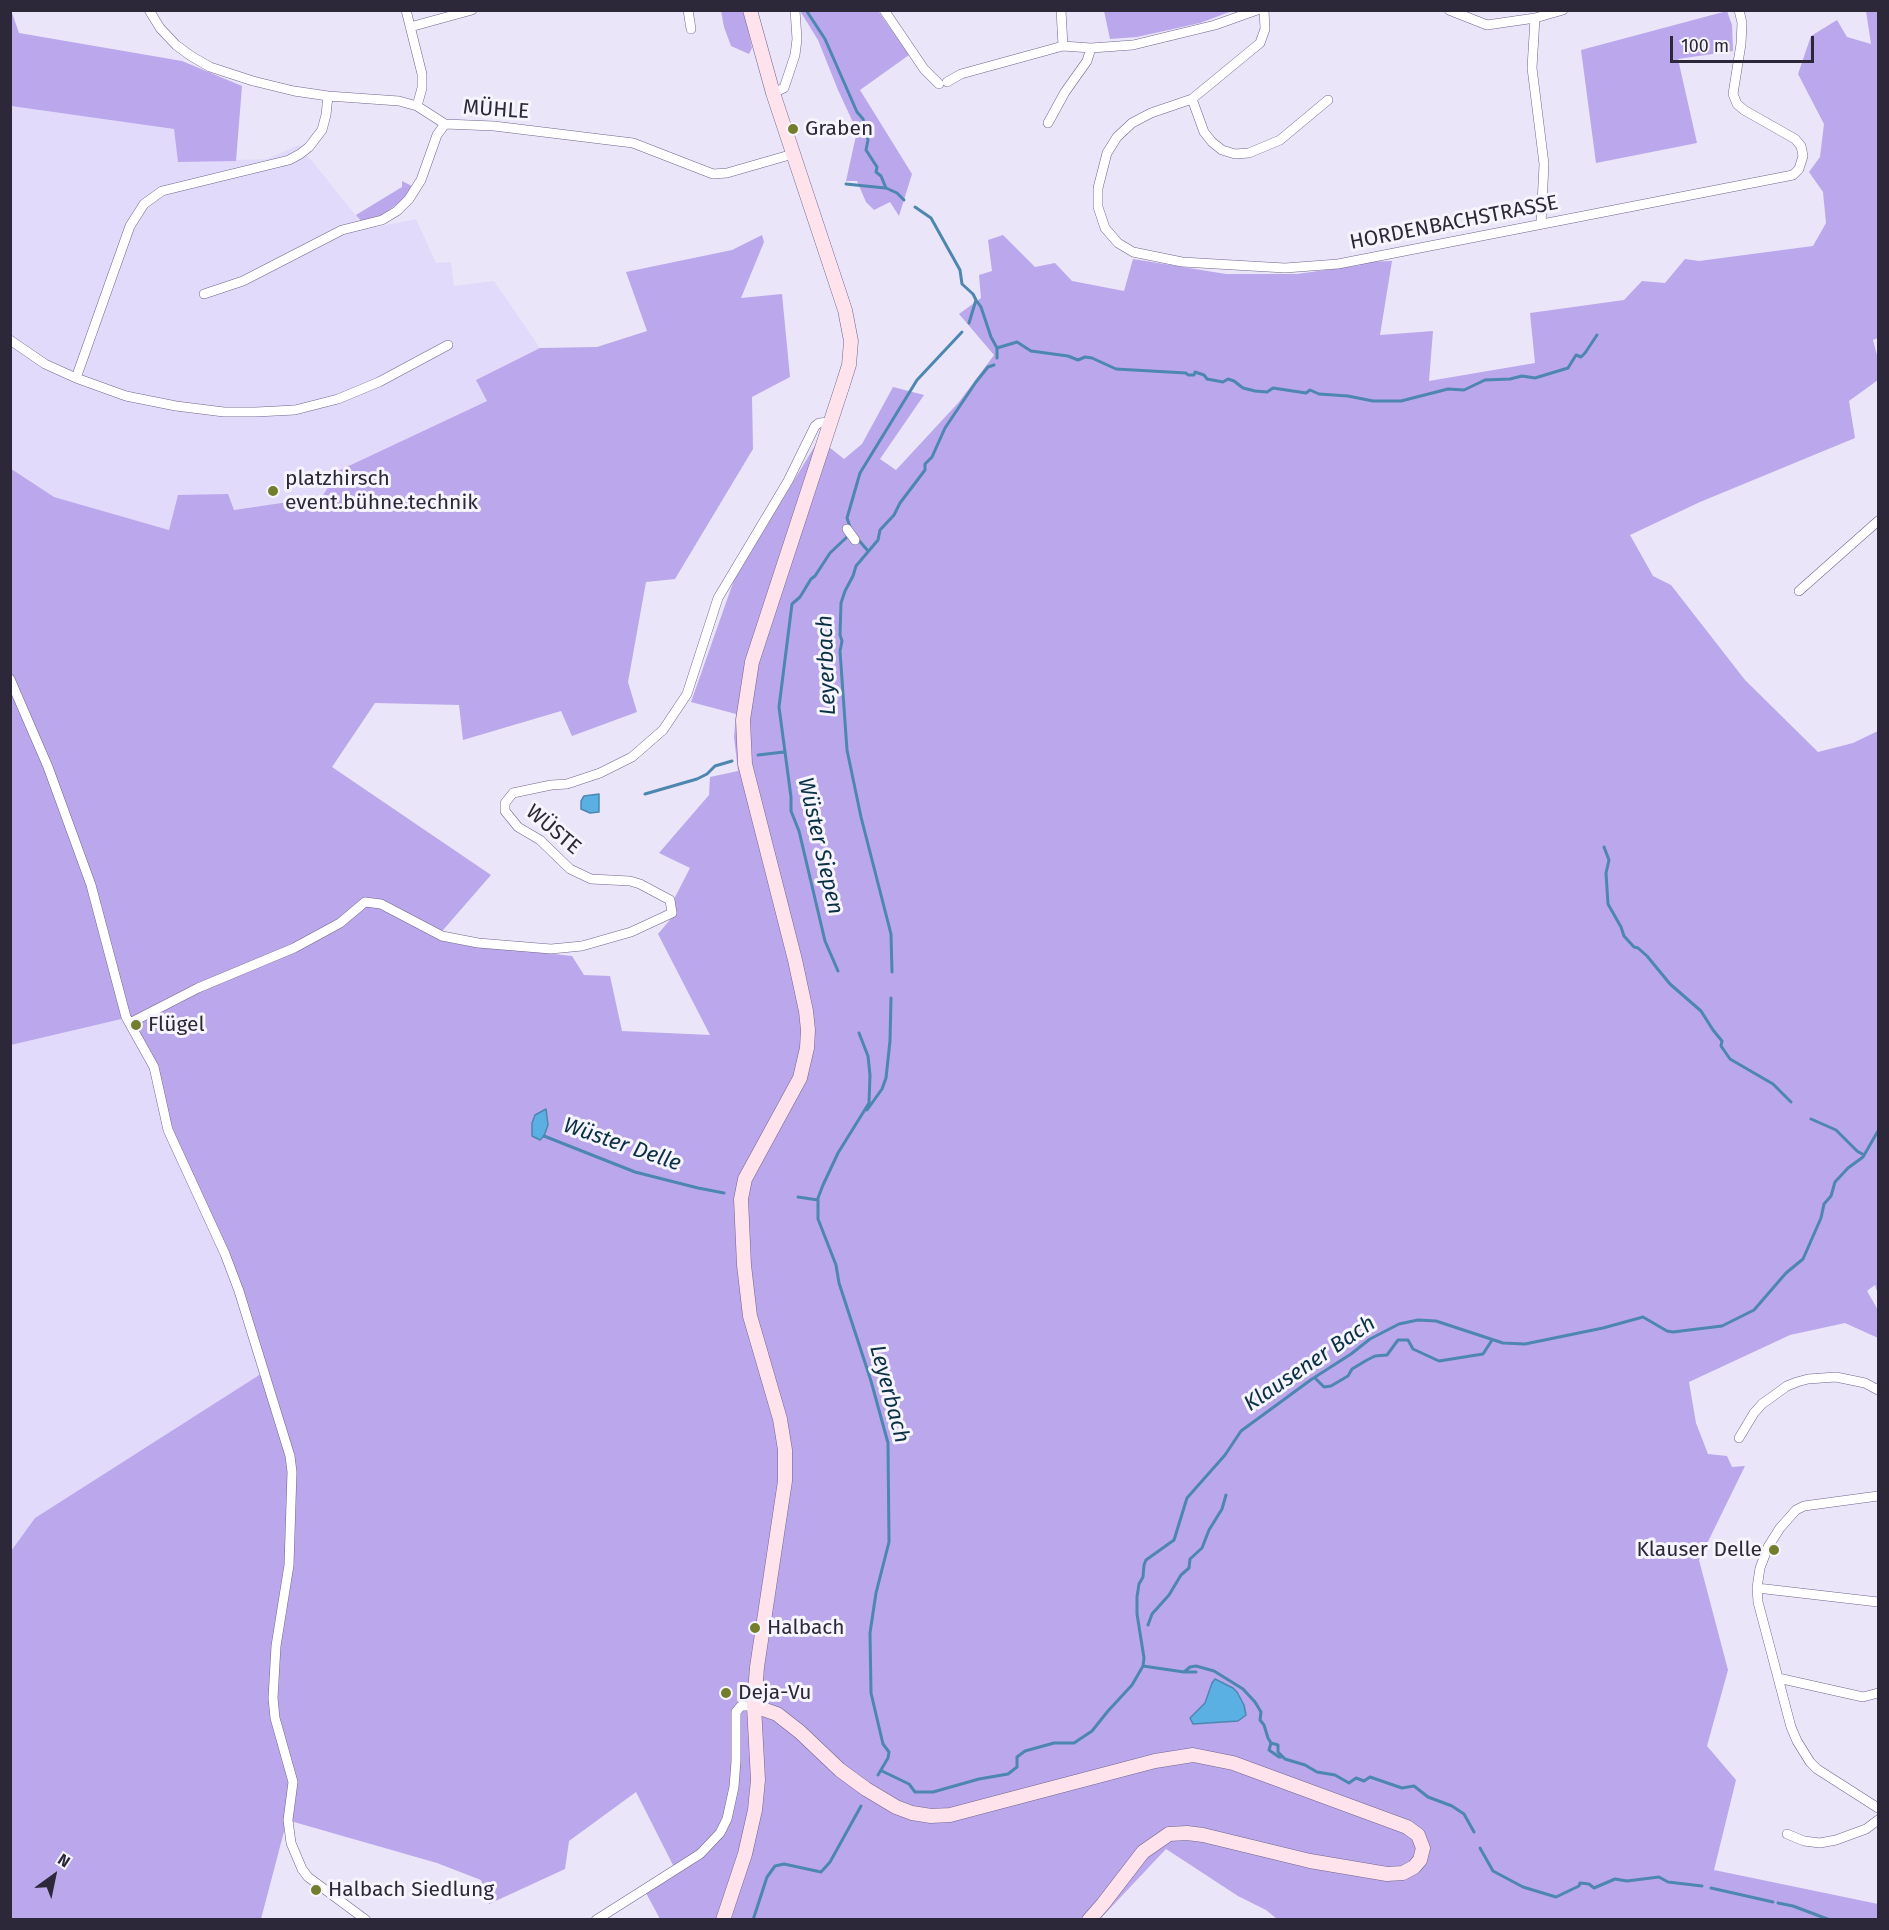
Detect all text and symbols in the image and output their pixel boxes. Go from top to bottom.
scale bar [1673,24,1817,62]
text: 100 m [1681,35,1729,57]
street label: MÜHLE [462,95,530,125]
place label: Graben [805,116,873,142]
marker: Graben [786,122,800,136]
street label: HORDENBACHSTRASSE [1348,190,1560,256]
place label: platzhirsch event.bühne.technik [285,466,478,516]
marker: platzhirsch event.bühne.technik [266,484,280,498]
water label: Leyerbach [812,614,842,716]
water label: Wüster Siepen [791,775,849,917]
street label: WÜSTE [520,800,586,860]
place label: Flügel [148,1012,205,1038]
marker: Flügel [129,1018,143,1032]
water label: Wüster Delle [560,1113,684,1177]
water label: Klausener Bach [1239,1310,1381,1418]
water label: Leyerbach [863,1342,915,1446]
place label: Klauser Delle [1636,1537,1762,1563]
marker: Klauser Delle [1767,1543,1781,1557]
place label: Halbach [767,1615,845,1641]
marker: Halbach [748,1621,762,1635]
place label: Deja-Vu [738,1680,811,1706]
marker: Deja-Vu [719,1686,733,1700]
north arrow [24,1846,84,1906]
text: N [54,1850,74,1871]
place label: Halbach Siedlung [328,1877,494,1903]
marker: Halbach Siedlung [309,1883,323,1897]

